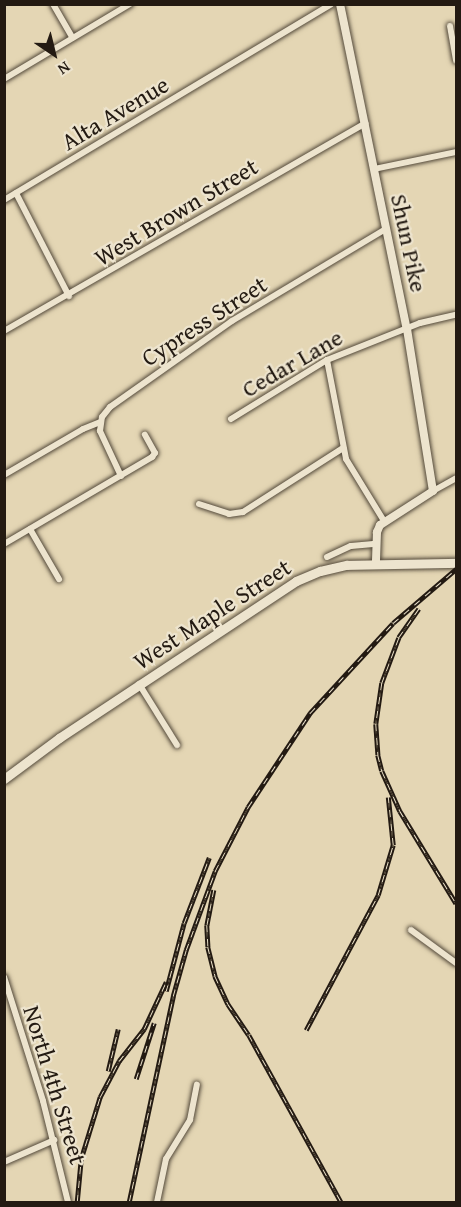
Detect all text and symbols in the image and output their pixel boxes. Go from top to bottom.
north arrow [24,24,84,84]
text: N [53,56,76,82]
street label: Alta Avenue [56,70,174,156]
street label: West Brown Street [89,152,263,272]
street label: Shun Pike [385,191,433,295]
street label: Cypress Street [136,270,272,372]
street label: Cedar Lane [237,323,347,403]
street label: West Maple Street [128,552,296,676]
street label: North 4th Street [17,1002,93,1168]

